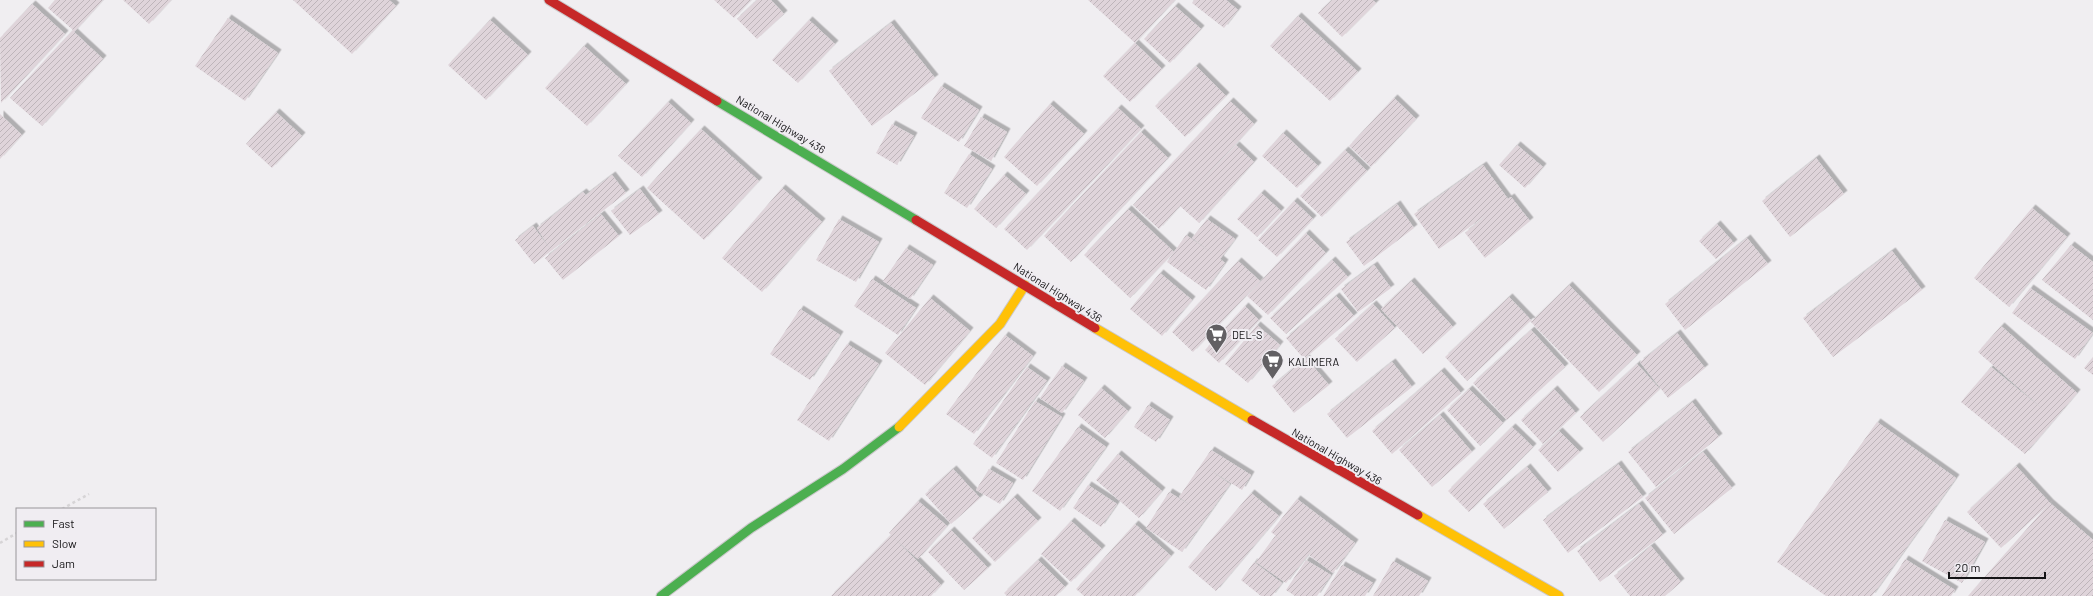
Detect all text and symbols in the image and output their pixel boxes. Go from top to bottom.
street label: National Highway 436 [734,92,828,156]
street label: National Highway 436 [1011,260,1105,325]
supermarket icon: DEL-S [1204,321,1230,354]
place label: DEL-S [1232,328,1262,341]
supermarket icon: KALIMERA [1259,348,1285,381]
place label: KALIMERA [1288,355,1339,368]
street label: National Highway 436 [1290,425,1385,487]
legend [16,508,156,580]
text: Fast [52,516,75,530]
text: Slow [52,536,77,550]
scale bar [1949,554,2045,580]
text: Jam [52,556,75,570]
text: 20 m [1955,560,1981,574]

